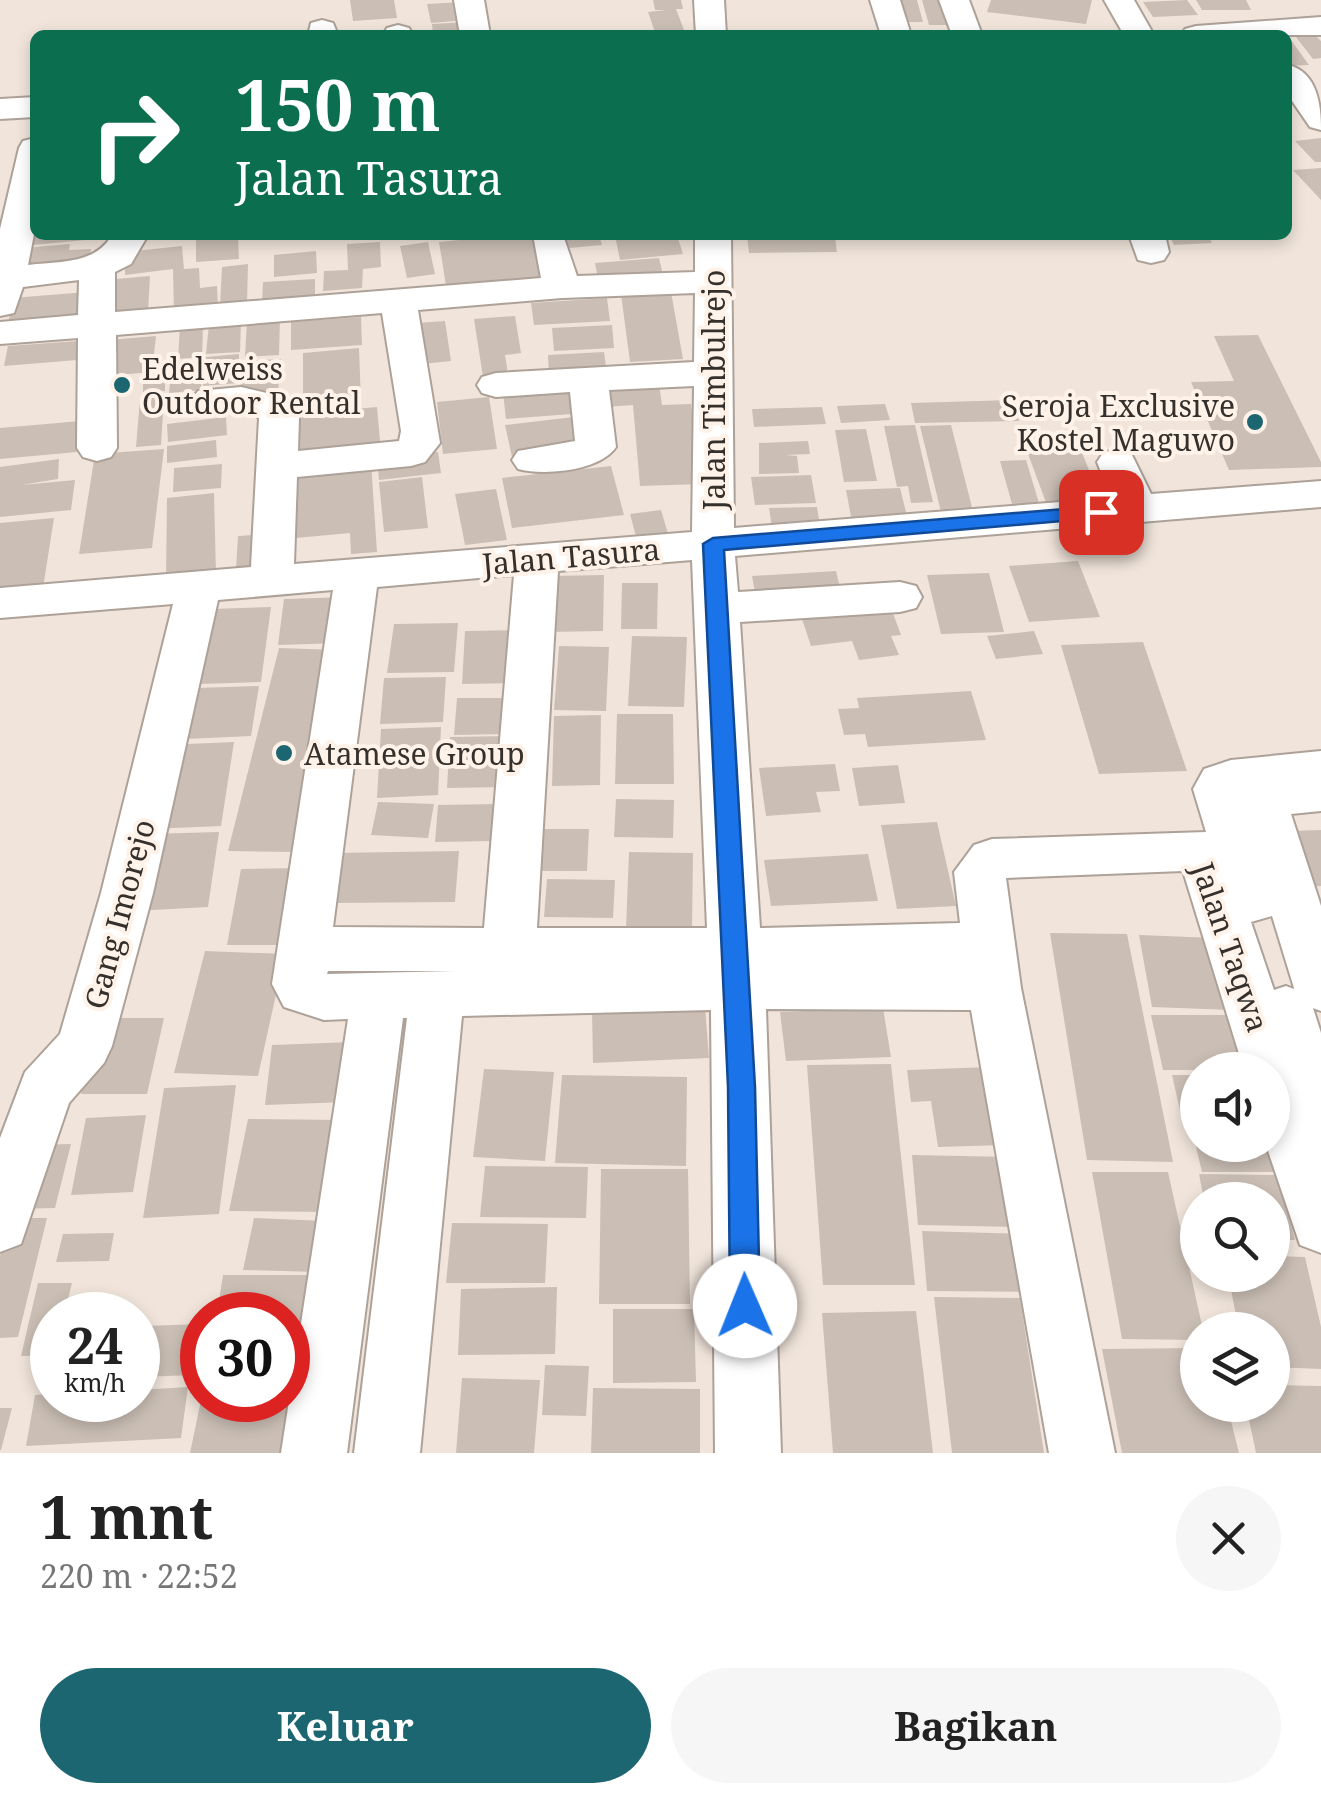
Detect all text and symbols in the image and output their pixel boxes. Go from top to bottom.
text: 150 m [235,56,441,152]
icon: right [70,70,200,200]
text: Jalan Tasura [235,147,502,208]
street label: Jalan Timbulrejo [693,270,734,511]
place label: Edelweiss Outdoor Rental [142,348,361,423]
marker: Edelweiss Outdoor Rental [111,374,133,396]
place label: Seroja Exclusive Kostel Maguwo [1002,385,1235,460]
marker: Seroja Exclusive Kostel Maguwo [1244,411,1266,433]
pin [1059,470,1144,555]
icon: arrive [1074,485,1129,540]
street label: Jalan Tasura [479,528,662,584]
place label: Atamese Group [304,733,525,774]
marker: Atamese Group [273,742,295,764]
street label: Gang Imorejo [74,815,164,1013]
street label: Jalan Taqwa [1183,856,1279,1037]
map controls [1180,1052,1290,1422]
button: sound [1180,1052,1290,1162]
button: search [1180,1182,1290,1292]
position arrow [693,1254,797,1358]
speed limit sign: 30 [180,1292,310,1422]
text: 24 [67,1311,123,1379]
button: layers [1180,1312,1290,1422]
text: km/h [64,1365,126,1399]
text: 1 mnt [40,1475,213,1557]
button: close [1176,1486,1281,1591]
text: 220 m · 22:52 [40,1554,238,1597]
button: Keluar [40,1668,651,1783]
button: Bagikan [671,1668,1281,1783]

